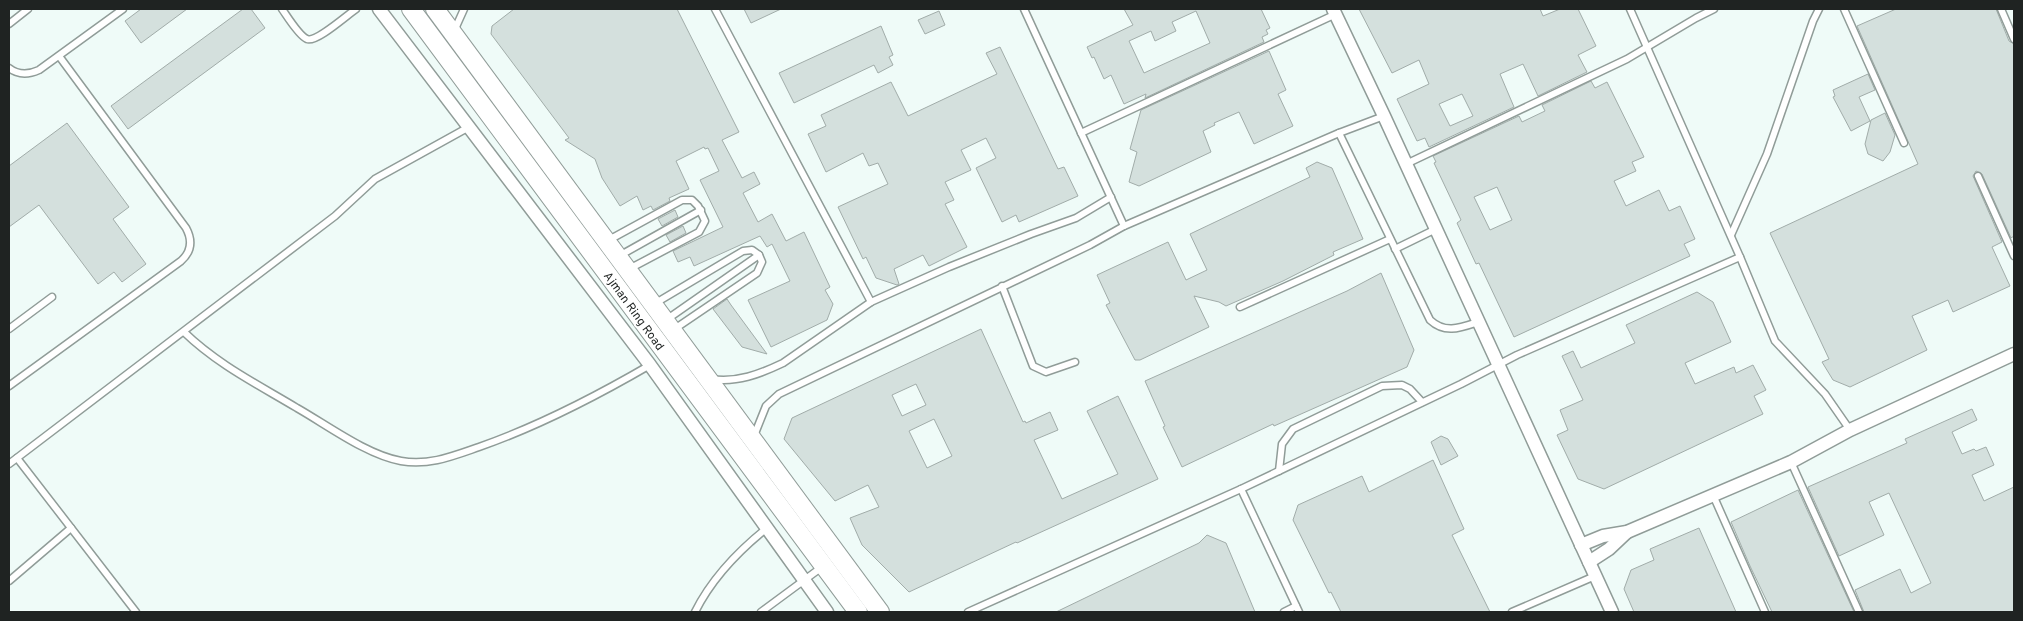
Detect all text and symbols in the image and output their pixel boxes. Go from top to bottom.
street label: Ajman Ring Road [599,269,667,354]

